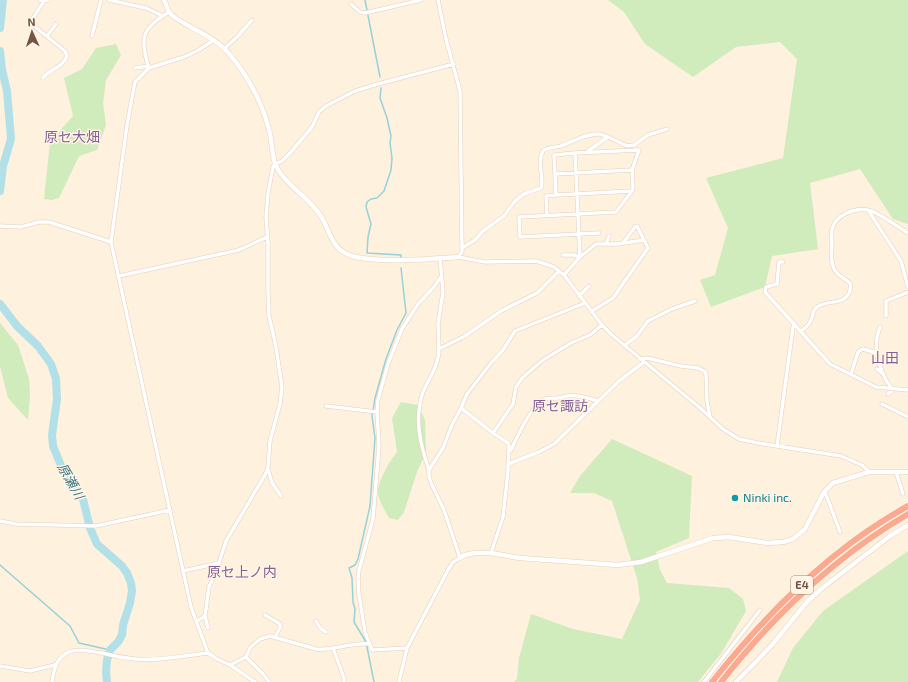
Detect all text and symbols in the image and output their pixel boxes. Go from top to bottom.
north arrow [12,12,52,52]
text: N [27,15,36,28]
district label: 原セ大畑 [44,128,100,145]
district label: 山田 [871,349,899,366]
district label: 原セ諏訪 [532,397,588,414]
water label: 原瀬川 [54,460,89,504]
place label: Ninki inc. [743,490,792,504]
marker: Ninki inc. [730,493,740,503]
district label: 原セ上ノ内 [207,563,277,580]
road number: E4 [791,576,813,594]

